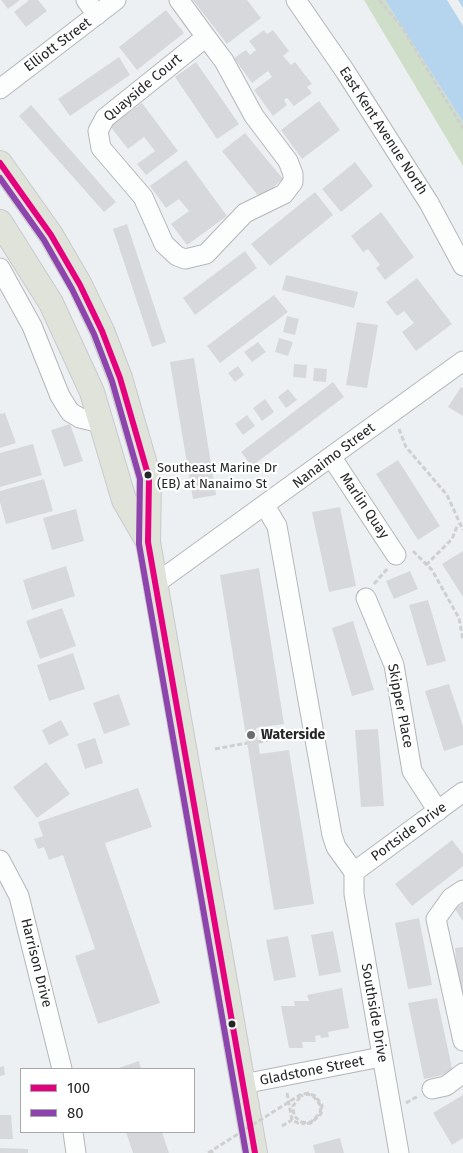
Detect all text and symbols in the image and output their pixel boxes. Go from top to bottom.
street label: Elliott Street [21,14,95,76]
street label: Quayside Court [101,51,185,125]
street label: East Kent Avenue North [335,64,431,198]
street label: Nanaimo Street [289,420,379,492]
place label: Southeast Marine Dr (EB) at Nanaimo St [157,460,277,491]
marker: Southeast Marine Dr (EB) at Nanaimo St [143,470,153,480]
street label: Marlin Quay [336,470,392,542]
street label: Skipper Place [384,662,416,750]
place label: Waterside [261,727,325,743]
marker: Waterside [245,729,257,741]
street label: Portside Drive [368,799,450,865]
street label: Harrison Drive [17,917,55,1009]
street label: Southside Drive [357,962,391,1064]
unlabelled marker [227,1019,237,1029]
street label: Gladstone Street [258,1053,366,1089]
legend [20,1068,195,1133]
text: 100 [67,1079,90,1097]
text: 80 [67,1104,84,1122]

